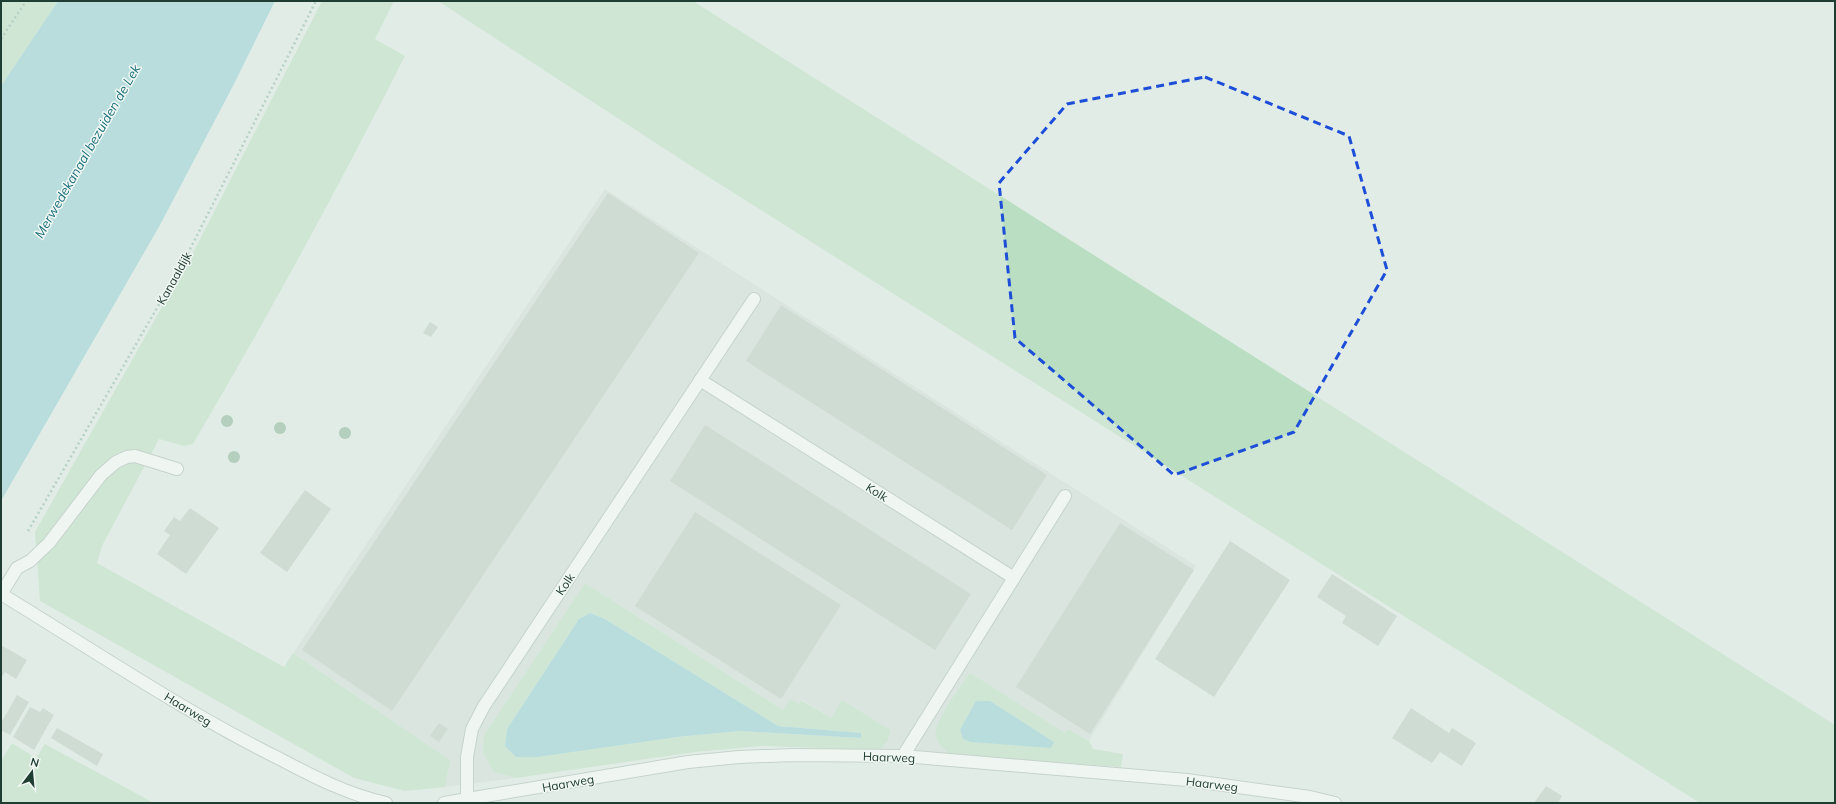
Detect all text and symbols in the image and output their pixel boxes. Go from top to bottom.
water label: Merwedekanaal bezuiden de Lek [31,61,144,241]
street label: Kanaaldijk [153,248,195,307]
street label: Kolk [863,479,892,505]
street label: Kolk [552,569,578,598]
street label: Haarweg [162,689,214,729]
street label: Haarweg [863,749,915,765]
north arrow [12,752,52,792]
text: N [29,755,41,770]
street label: Haarweg [541,771,595,795]
street label: Haarweg [1185,773,1239,795]

